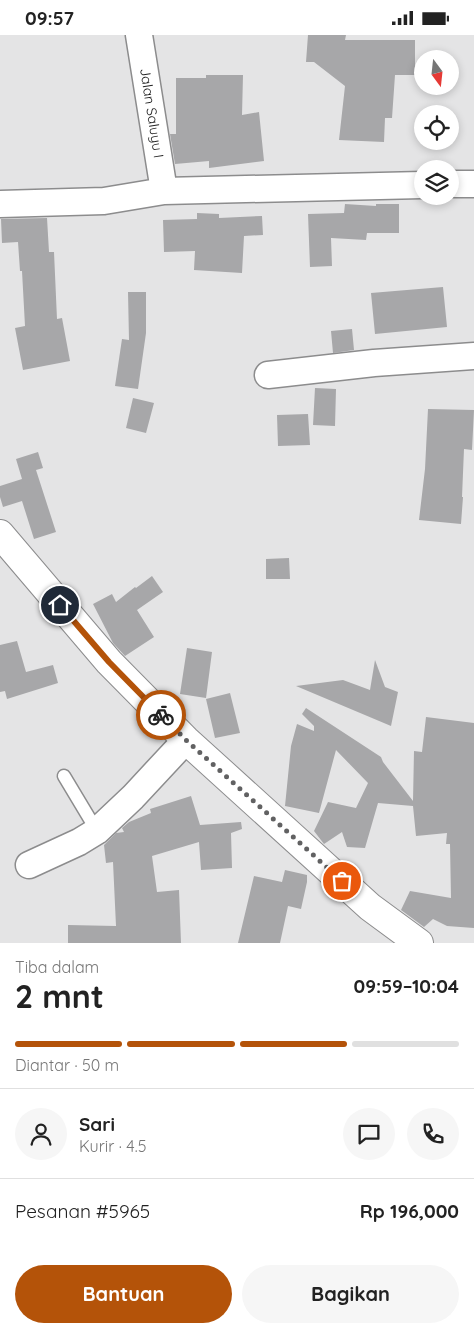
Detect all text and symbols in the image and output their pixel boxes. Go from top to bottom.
text: 09:57 [25,6,74,30]
north arrow [414,50,459,95]
map controls [414,50,459,205]
street label: Jalan Saluyu I [136,67,168,159]
button: locate [414,105,459,150]
button: layers [414,160,459,205]
pin [39,584,81,626]
icon: home [46,591,74,619]
courier [136,690,186,740]
icon: bike [147,701,175,729]
pin [321,860,363,902]
icon: bag [328,867,356,895]
text: Tiba dalam [15,957,99,977]
text: 09:59–10:04 [353,974,459,998]
text: 2 mnt [15,976,104,1016]
text: Diantar · 50 m [15,1055,119,1075]
button: person [15,1108,67,1160]
button: chat [343,1108,395,1160]
button: phone [407,1108,459,1160]
text: Sari [79,1112,115,1136]
text: Kurir · 4.5 [79,1136,146,1156]
text: Pesanan #5965 [15,1199,150,1223]
text: Rp 196,000 [360,1199,459,1223]
button: Bantuan [15,1265,232,1323]
button: Bagikan [242,1265,459,1323]

